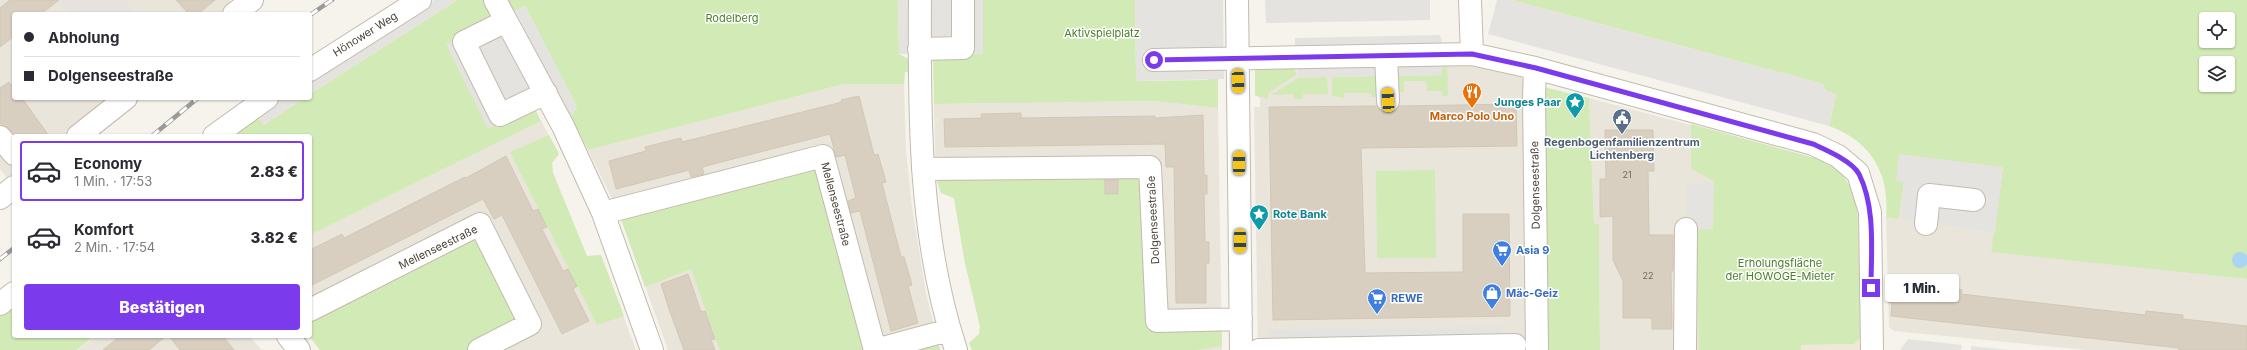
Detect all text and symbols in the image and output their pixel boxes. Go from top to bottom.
street label: Hönower Weg [330,9,400,59]
park label: Rodelberg [705,11,759,25]
map controls [2199,12,2235,92]
button: locate [2199,12,2235,48]
park label: Aktivspielplatz [1064,26,1140,40]
text: Abholung [48,28,119,47]
route start [1145,51,1163,69]
button: layers [2199,56,2235,92]
text: Dolgenseestraße [48,66,173,85]
car [1232,69,1244,93]
restaurant icon: Marco Polo Uno [1461,81,1483,109]
car [1381,88,1395,112]
place icon: Junges Paar [1564,91,1586,119]
place label: Junges Paar [1494,95,1562,109]
public building icon: Regenbogenfamilienzentrum Lichtenberg [1611,107,1633,135]
place label: Marco Polo Uno [1430,109,1514,123]
place label: Regenbogenfamilienzentrum Lichtenberg [1544,135,1700,162]
street label: Dolgenseestraße [1527,141,1543,229]
car [1233,151,1245,175]
icon: car [26,153,62,189]
text: Economy [74,154,142,173]
street label: Mellenseestraße [818,161,854,247]
text: 2.83 € [250,162,298,181]
house number: 21 [1622,169,1632,180]
text: 1 Min. · 17:53 [74,173,152,189]
street label: Dolgenseestraße [1144,175,1162,265]
place icon: Rote Bank [1248,203,1270,231]
place label: Rote Bank [1273,207,1327,221]
icon: car [26,219,62,255]
text: Komfort [74,220,134,239]
street label: Mellenseestraße [396,222,480,272]
text: 3.82 € [250,228,298,247]
car [1234,229,1246,253]
text: 2 Min. · 17:54 [74,239,155,255]
supermarket icon: Asia 9 [1491,239,1513,267]
place label: Asia 9 [1516,243,1549,257]
park label: Erholungsfläche der HOWOGE-Mieter [1725,256,1835,283]
house number: 22 [1643,270,1653,281]
callout: 1 Min. [1885,274,1959,302]
route end [1862,279,1880,297]
text: 1 Min. [1903,280,1941,296]
shop icon: Mäc-Geiz [1481,282,1503,310]
button: Bestätigen [24,284,300,330]
place label: Mäc-Geiz [1506,286,1558,300]
supermarket icon: REWE [1366,287,1388,315]
place label: REWE [1391,291,1423,305]

